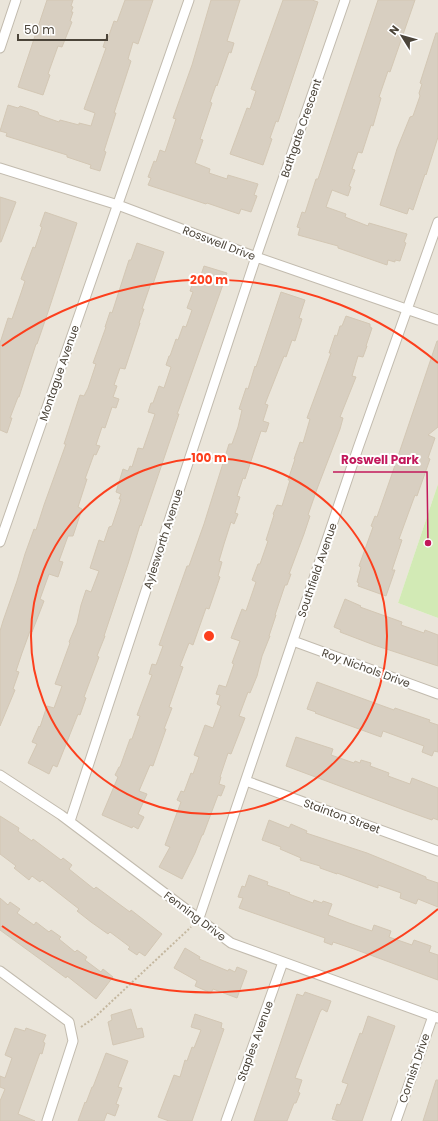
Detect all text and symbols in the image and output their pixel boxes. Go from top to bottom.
scale bar [18,16,107,42]
north arrow [382,16,422,56]
text: 50 m [24,21,55,38]
text: N [385,22,403,38]
street label: Bathgate Crescent [277,76,325,180]
street label: Rosswell Drive [180,222,258,264]
text: 200 m [190,271,228,288]
street label: Montague Avenue [35,323,83,423]
callout: Roswell Park [333,448,427,472]
text: 100 m [191,449,227,466]
text: Roswell Park [341,451,419,468]
street label: Aylesworth Avenue [139,487,187,591]
street label: Southfield Avenue [293,520,341,619]
centre of rings [202,629,216,643]
street label: Roy Nichols Drive [320,645,413,691]
street label: Stainton Street [301,795,383,837]
street label: Fenning Drive [161,887,230,945]
street label: Staples Avenue [233,998,277,1084]
street label: Cornish Drive [395,1031,433,1105]

